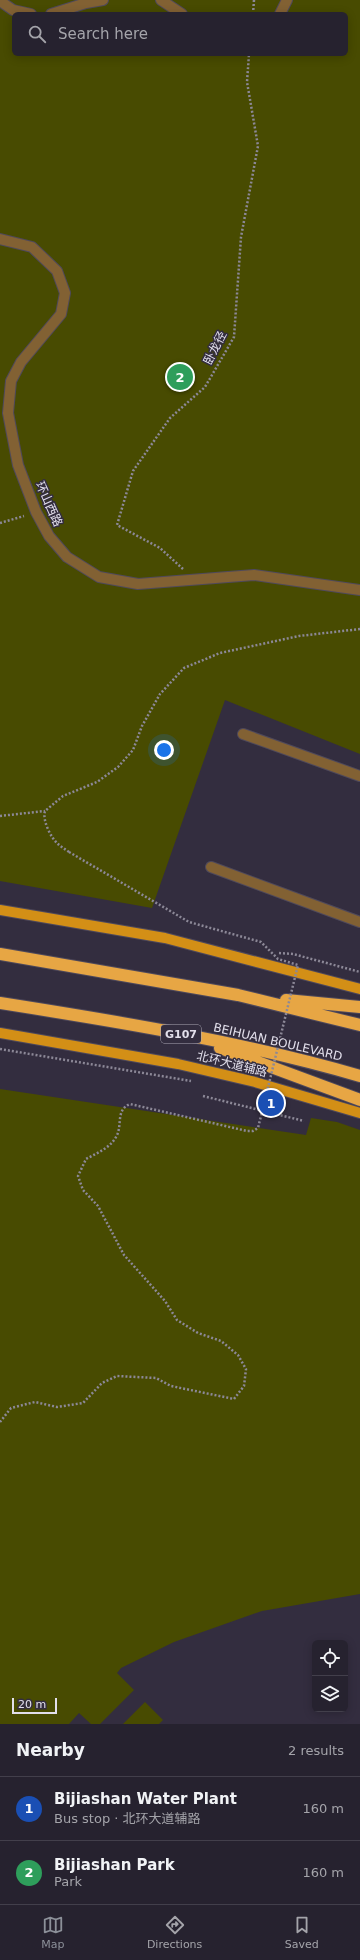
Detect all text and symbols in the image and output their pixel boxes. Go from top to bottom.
search box [12,12,348,56]
icon: search [26,23,48,45]
text: Search here [58,25,148,43]
street label: 卧龙径 [201,329,229,367]
pin: 2 [167,362,193,392]
street label: 环山西路 [33,479,65,529]
your location [154,740,174,760]
street label: BEIHUAN BOULEVARD [212,1020,344,1064]
road number: G107 [161,1025,201,1043]
street label: 北环大道辅路 [195,1048,269,1080]
pin: 1 [258,1088,284,1118]
map controls [312,1640,348,1712]
button: locate [312,1640,348,1676]
button: layers [312,1676,348,1712]
scale bar [12,1696,57,1715]
text: 20 m [18,1698,46,1711]
text: Nearby [16,1740,85,1760]
text: 2 results [288,1743,344,1758]
text: Bijiashan Water Plant [54,1790,237,1808]
text: 1 [24,1801,34,1816]
text: 160 m [302,1801,344,1816]
text: Bus stop · 北环大道辅路 [54,1811,201,1826]
text: Bijiashan Park [54,1856,175,1874]
text: 2 [24,1865,34,1880]
text: 160 m [302,1865,344,1880]
text: Park [54,1874,82,1889]
tab: Map [41,1914,64,1951]
tab: Directions [147,1914,202,1951]
tab: Saved [285,1914,319,1951]

